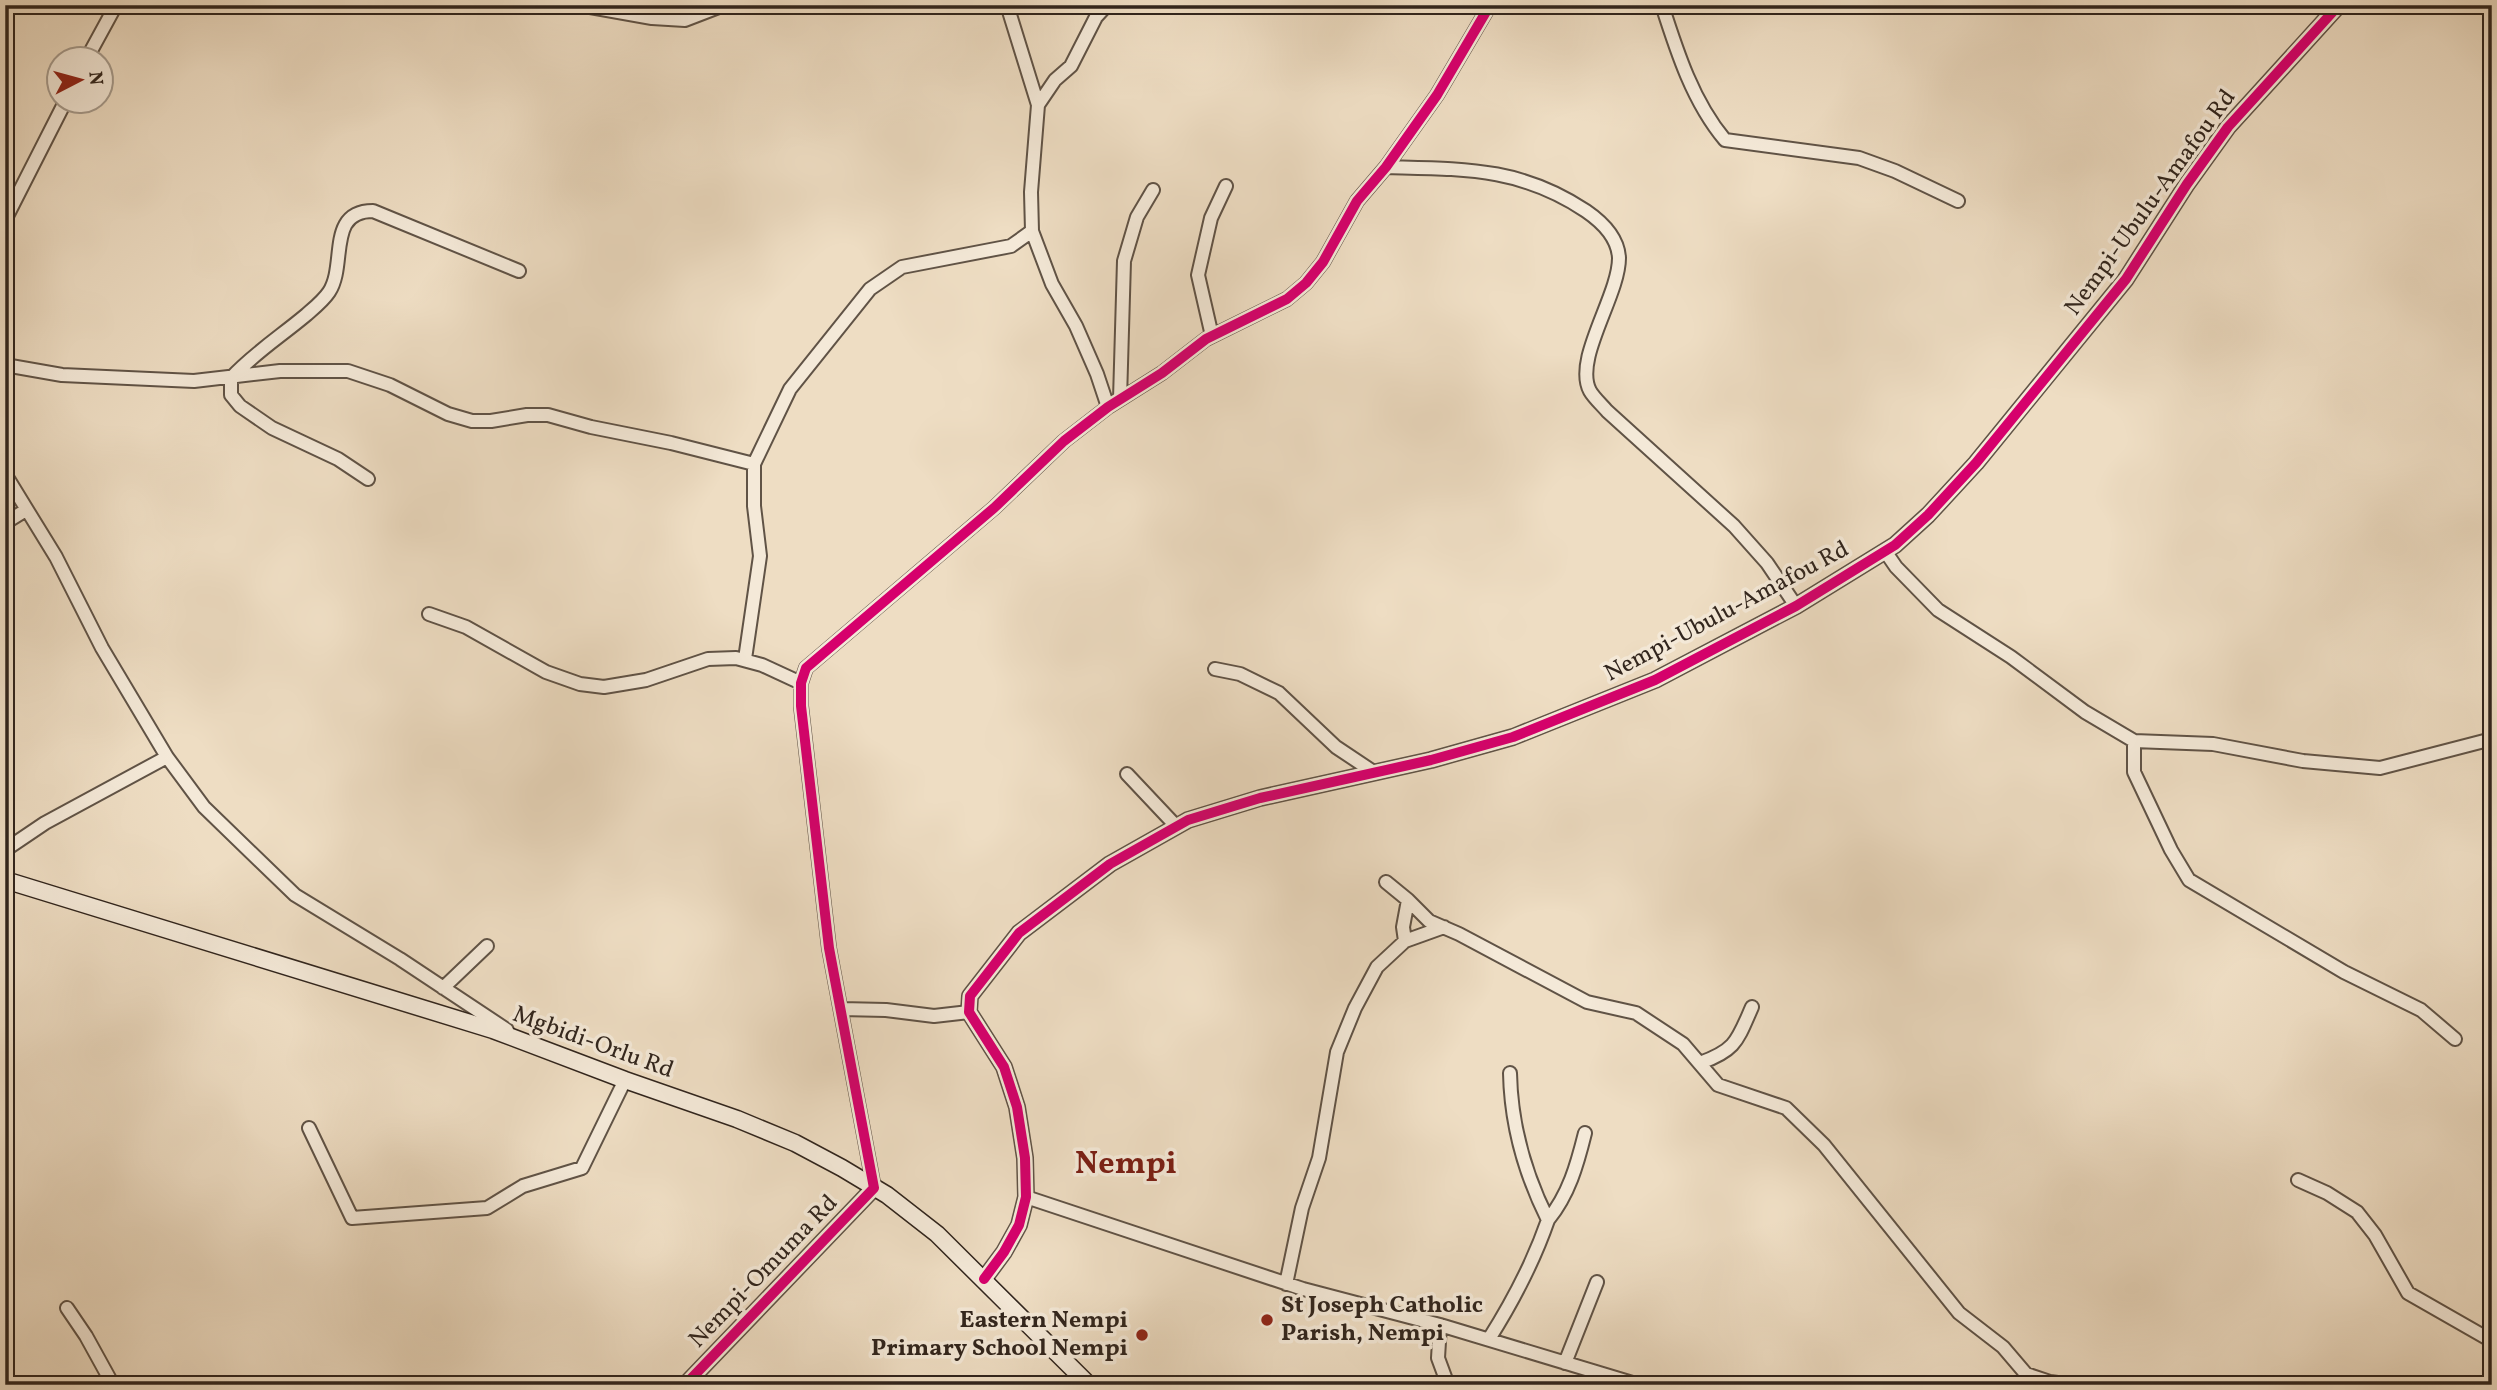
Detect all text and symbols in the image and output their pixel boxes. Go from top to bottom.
north arrow [46,46,116,116]
text: N [81,70,109,87]
street label: Nempi-Ubulu-Amafou Rd [2057,83,2245,323]
street label: Nempi-Ubulu-Amafou Rd [1599,533,1855,691]
street label: Mgbidi-Orlu Rd [508,998,678,1088]
district label: Nempi [1075,1143,1177,1187]
street label: Nempi-Omuma Rd [682,1188,846,1356]
place label: St Joseph Catholic Parish, Nempi [1281,1289,1483,1351]
place label: Eastern Nempi Primary School Nempi [871,1304,1128,1366]
marker: St Joseph Catholic Parish, Nempi [1259,1312,1275,1328]
marker: Eastern Nempi Primary School Nempi [1134,1327,1150,1343]

